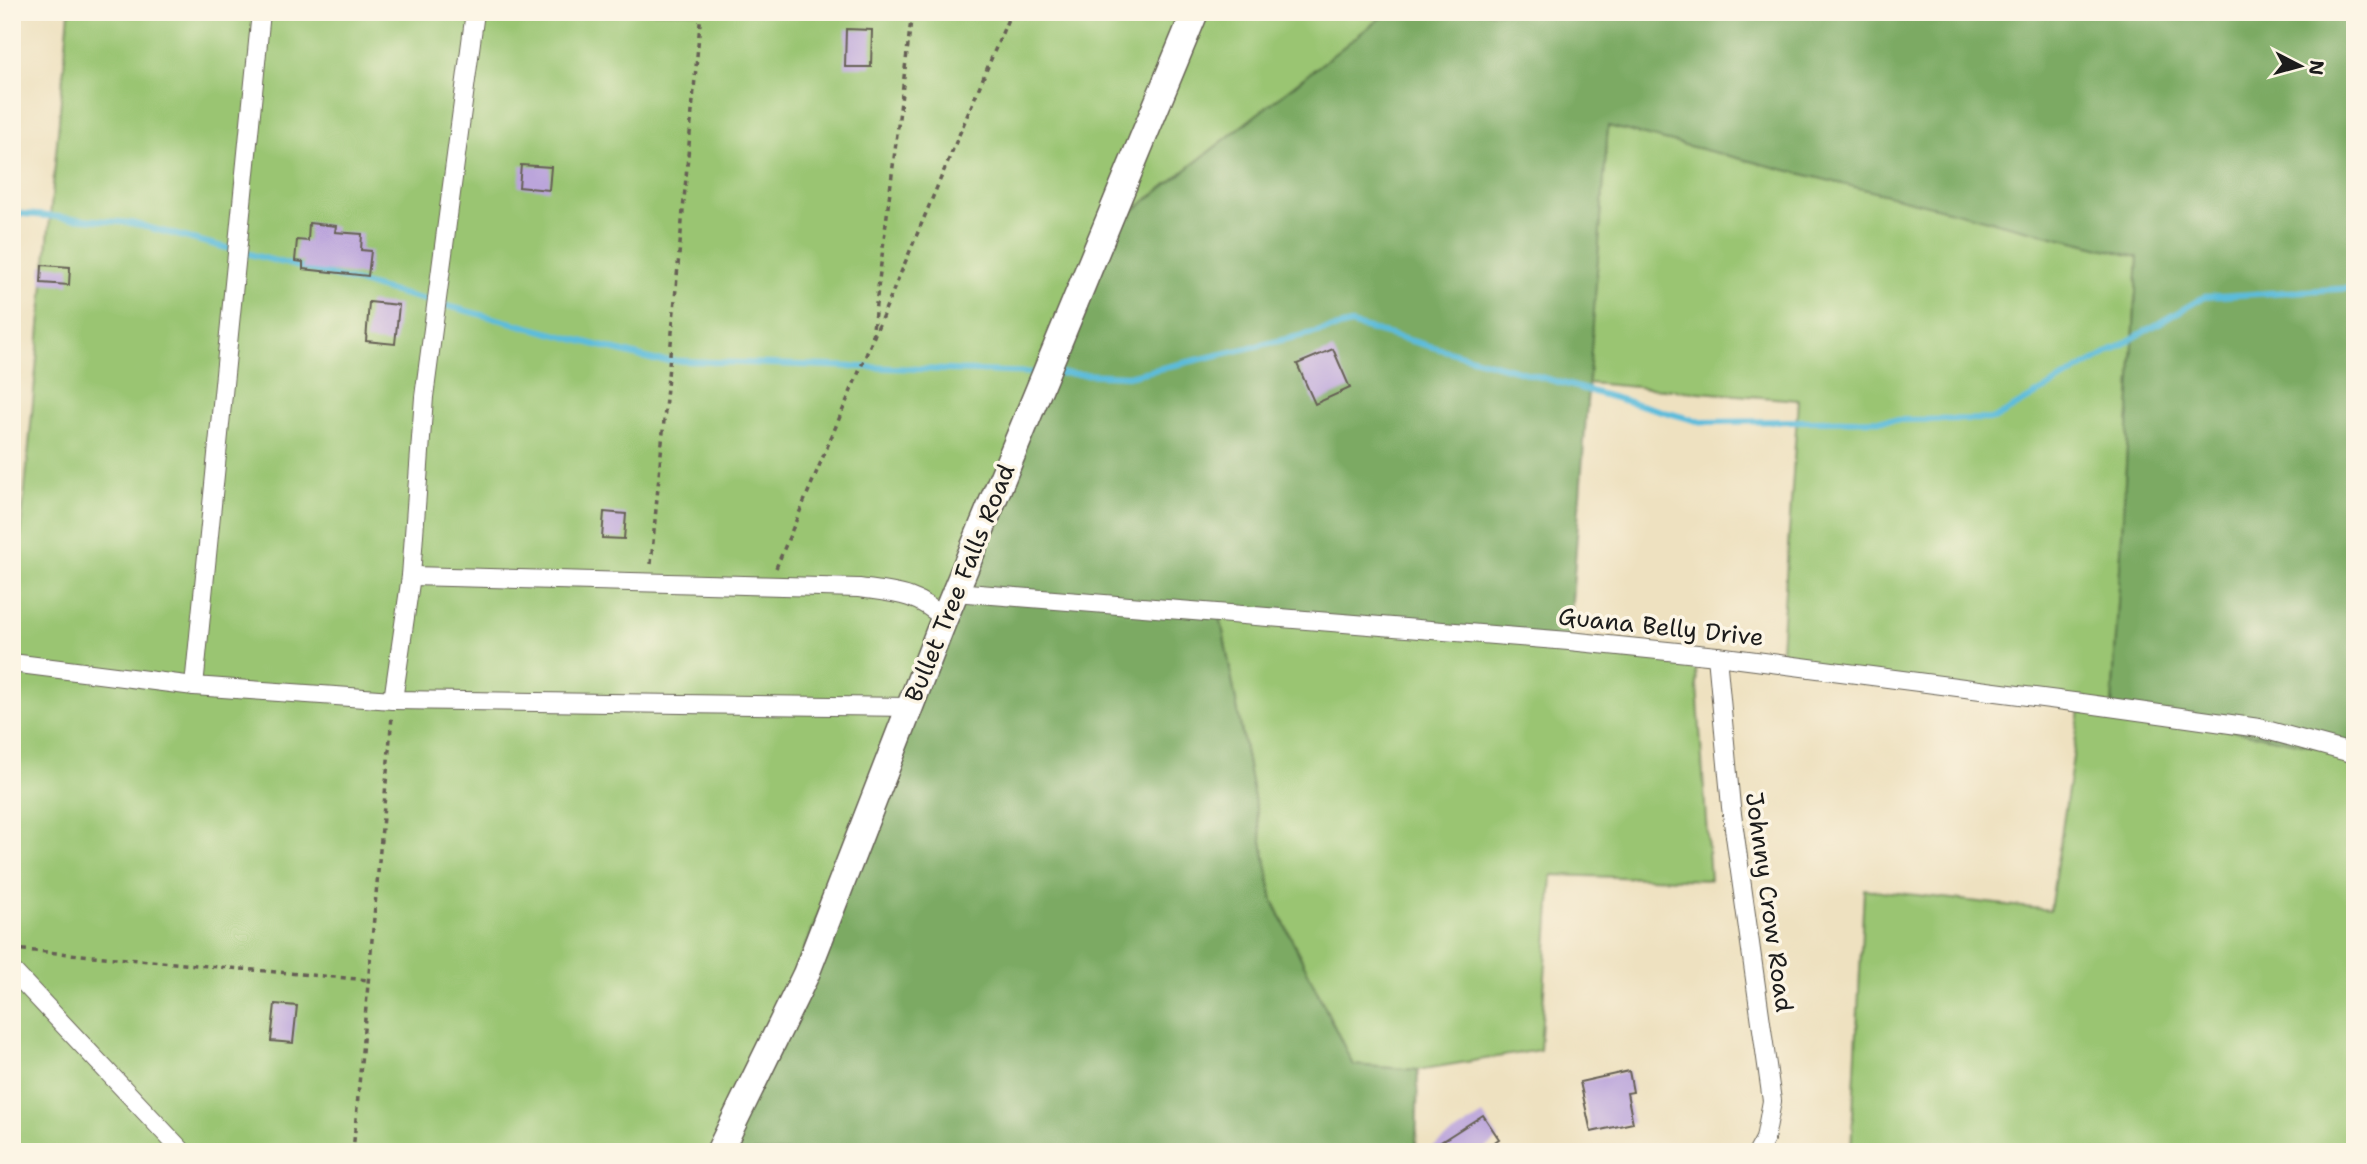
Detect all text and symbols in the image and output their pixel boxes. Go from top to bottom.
north arrow [2266,32,2336,102]
text: N [2303,59,2330,77]
street label: Bullet Tree Falls Road [898,459,1022,707]
street label: Guana Belly Drive [1557,600,1765,654]
street label: Johnny Crow Road [1738,790,1800,1014]

